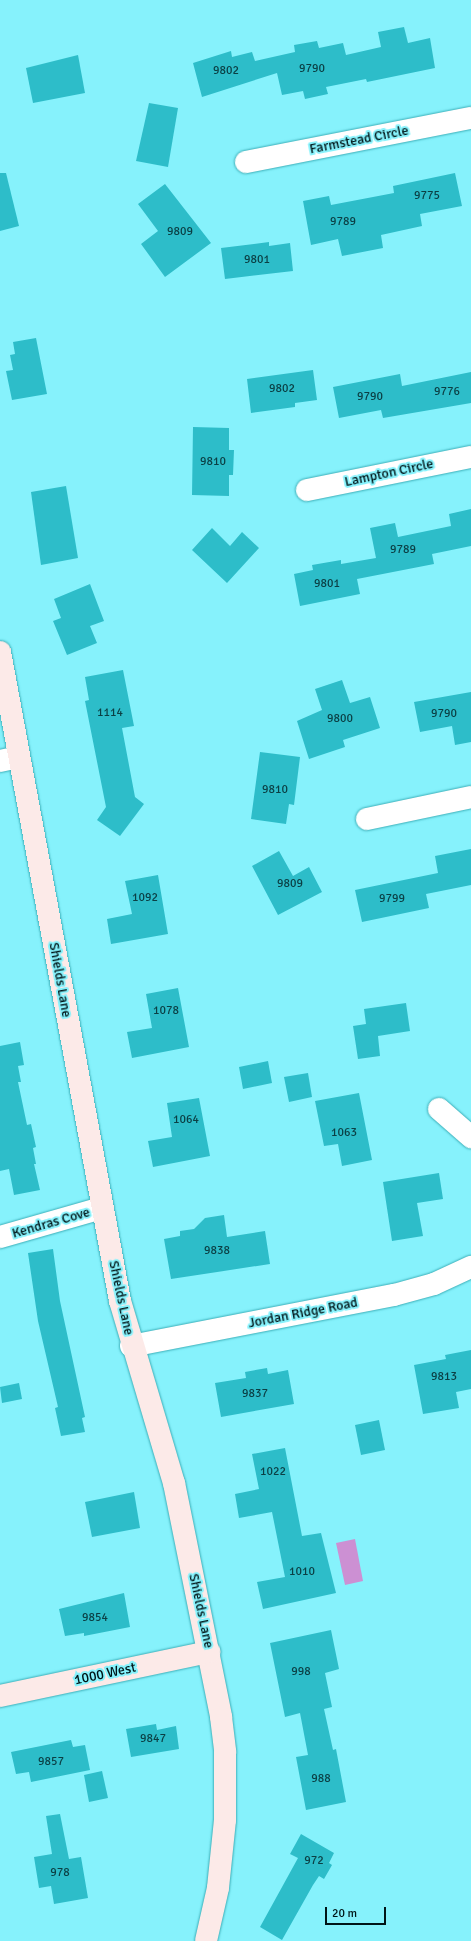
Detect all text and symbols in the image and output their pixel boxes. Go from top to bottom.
house number: 9790 [299,62,325,76]
house number: 9802 [213,64,239,78]
street label: Farmstead Circle [308,122,410,158]
house number: 9775 [414,189,440,203]
house number: 9789 [330,215,356,229]
house number: 9809 [167,225,193,239]
house number: 9801 [244,253,270,267]
house number: 9802 [269,382,295,396]
house number: 9776 [434,385,460,399]
house number: 9790 [357,390,383,404]
house number: 9810 [200,455,226,469]
street label: Lampton Circle [343,455,435,491]
house number: 9789 [390,543,416,557]
house number: 9801 [314,577,340,591]
house number: 1114 [97,706,123,720]
house number: 9790 [431,707,457,721]
house number: 9800 [327,712,353,726]
house number: 9810 [262,783,288,797]
house number: 9809 [277,877,303,891]
house number: 1092 [132,891,158,905]
house number: 9799 [379,892,405,906]
street label: Shields Lane [45,941,75,1019]
house number: 1078 [153,1004,179,1018]
house number: 1064 [173,1113,199,1127]
house number: 1063 [331,1126,357,1140]
street label: Kendras Cove [10,1204,92,1242]
house number: 9838 [204,1244,230,1258]
street label: Shields Lane [105,1259,137,1337]
street label: Jordan Ridge Road [247,1294,359,1332]
house number: 9813 [431,1370,457,1384]
house number: 9837 [242,1387,268,1401]
house number: 1022 [260,1465,286,1479]
house number: 1010 [289,1565,315,1579]
street label: Shields Lane [185,1572,217,1650]
house number: 9854 [82,1611,108,1625]
street label: 1000 West [73,1659,137,1689]
house number: 998 [291,1665,311,1679]
house number: 9847 [140,1732,166,1746]
house number: 9857 [38,1755,64,1769]
house number: 988 [311,1772,331,1786]
house number: 972 [304,1854,324,1868]
house number: 978 [50,1866,70,1880]
scale bar [327,1899,388,1925]
text: 20 m [332,1906,357,1921]

